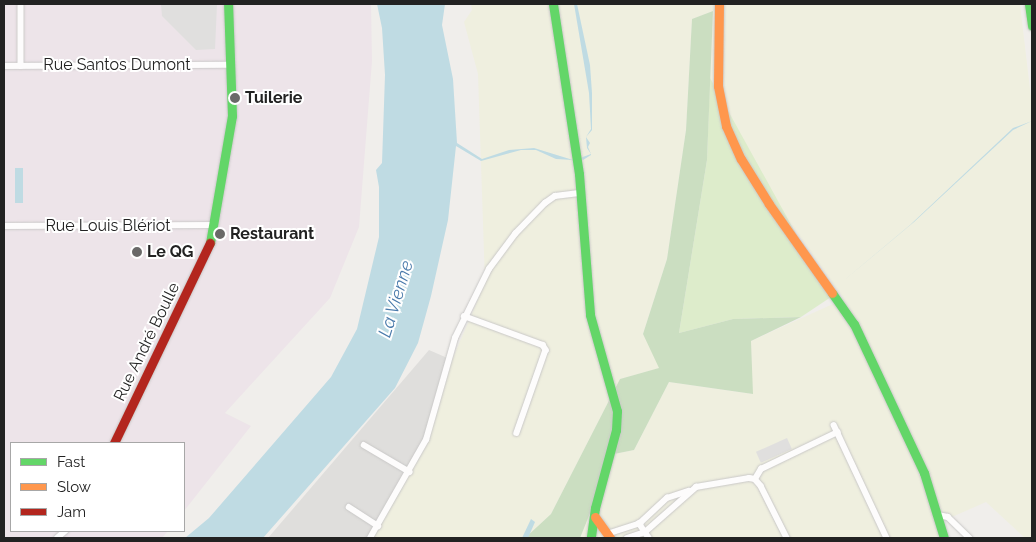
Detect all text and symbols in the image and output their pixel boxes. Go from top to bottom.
street label: Rue Santos Dumont [43,55,191,75]
place label: Tuilerie [245,88,302,108]
marker: Tuilerie [229,92,241,104]
street label: Rue Louis Blériot [45,216,171,236]
place label: Restaurant [230,224,314,244]
marker: Restaurant [214,228,226,240]
place label: Le QG [147,242,193,262]
marker: Le QG [131,246,143,258]
water label: La Vienne [374,258,418,340]
street label: Rue André Boulle [110,279,184,405]
legend [10,442,185,532]
text: Fast [57,453,85,471]
text: Slow [57,478,91,496]
text: Jam [57,503,86,521]

